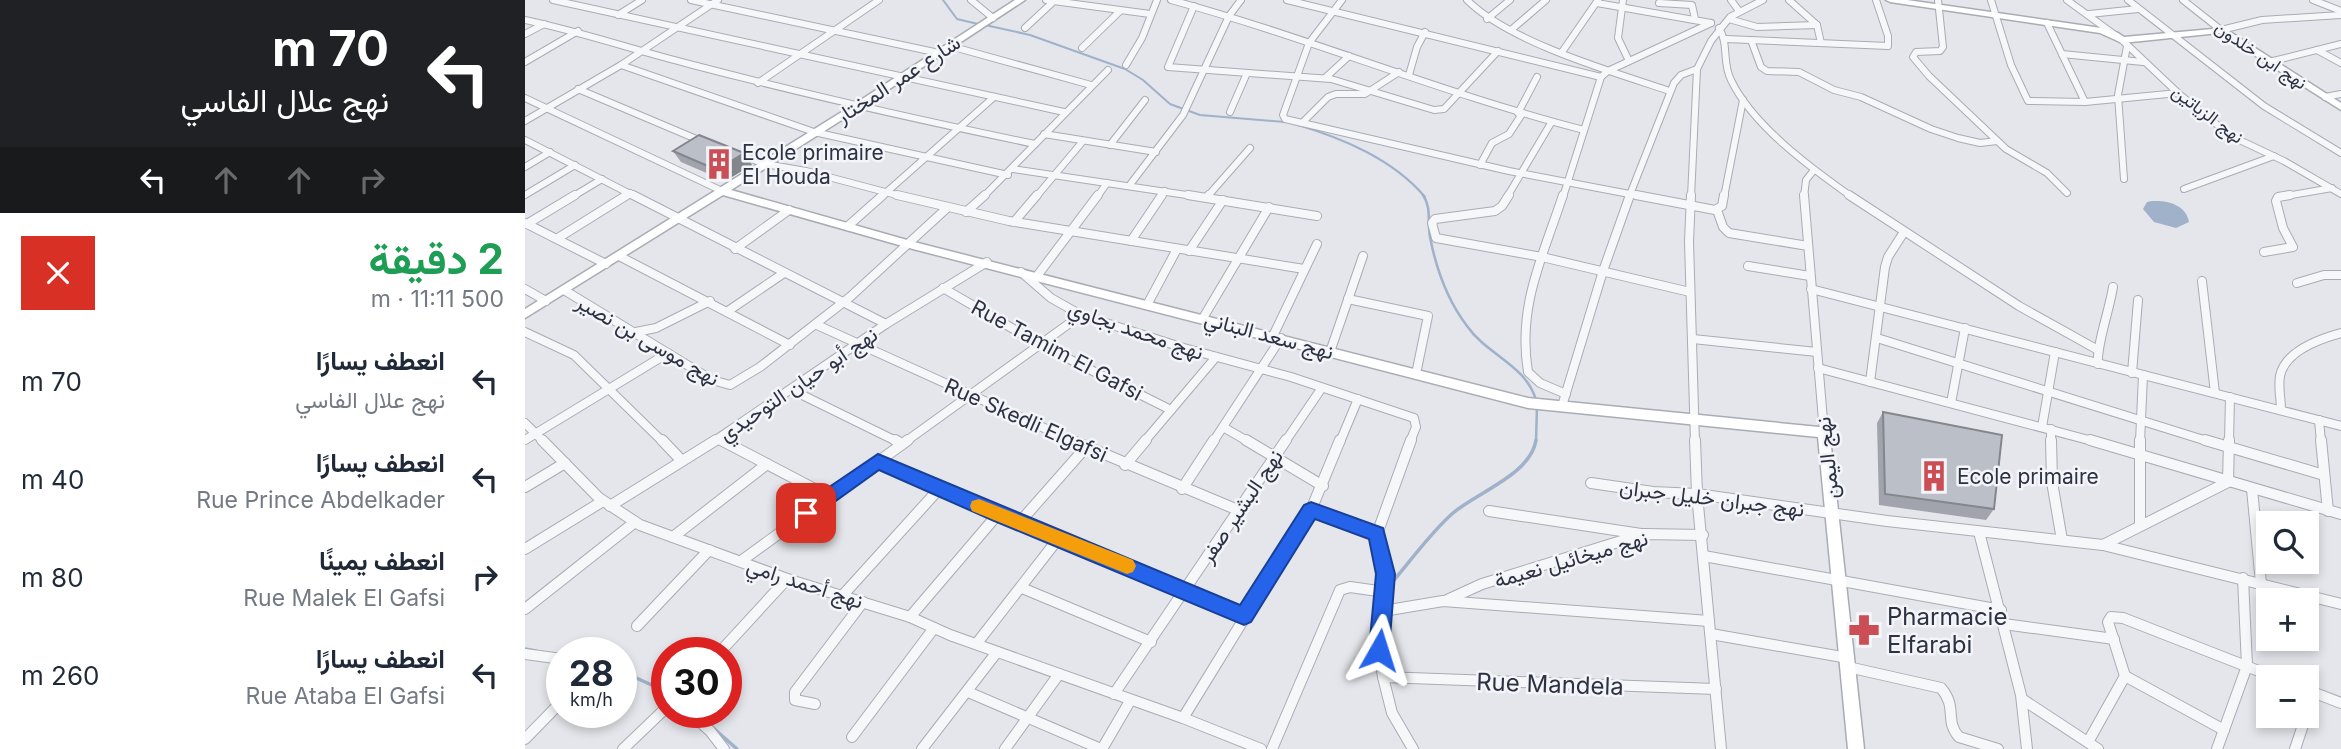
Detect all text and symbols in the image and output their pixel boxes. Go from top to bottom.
street label: نهج ابن خلدون [2210,16,2311,95]
text: 70 m [272,19,389,78]
icon: left [413,28,504,119]
street label: شارع عمر المختار [830,30,966,131]
street label: نهج الزياتين [2167,80,2248,149]
text: نهج علال الفاسي [181,81,389,120]
place label: Ecole primaire El Houda [742,140,884,189]
building icon: Ecole primaire El Houda [702,147,736,181]
icon: left [134,161,172,199]
icon: ahead [207,161,245,199]
icon: ahead [280,161,318,199]
icon: right [353,161,391,199]
text: 2 دقيقة [369,233,504,284]
button: close [21,236,95,310]
text: 500 m · 11:11 [371,285,504,313]
street label: نهج موسى بن نصير [570,288,724,393]
street label: Rue Tamim El Gafsi [967,294,1147,406]
street label: نهج محمد بجاوي [1063,295,1207,370]
street label: نهج سعد البناني [1200,306,1336,369]
street label: نهج أبو حيان التوحيدي [714,322,885,450]
text: انعطف يسارًا [316,345,445,376]
icon: left [466,362,504,400]
text: 70 m [21,366,82,397]
street label: Rue Skedli Elgafsi [941,373,1111,467]
text: نهج علال الفاسي [295,386,445,414]
street label: نهج اليمن [1810,415,1846,500]
street label: نهج البشير صفر [1193,445,1290,569]
text: انعطف يسارًا [316,447,445,478]
building icon: Ecole primaire [1917,459,1951,493]
icon: left [466,460,504,498]
text: 40 m [21,464,84,495]
place label: Ecole primaire [1957,464,2099,489]
street label: نهج جبران خليل جبران [1618,474,1806,524]
pin [776,483,836,543]
text: Rue Prince Abdelkader [196,486,445,514]
icon: arrive [787,494,825,532]
map controls [2256,511,2319,728]
button: search [2256,511,2319,574]
street label: نهج ميخائيل نعيمة [1491,525,1651,595]
text: انعطف يمينًا [319,545,445,576]
street label: نهج أحمد رامي [742,552,866,618]
icon: right [466,558,504,596]
text: 80 m [21,562,84,593]
text: Rue Malek El Gafsi [243,584,445,612]
button: + [2256,588,2319,651]
place label: Pharmacie Elfarabi [1887,602,2007,659]
position arrow [1342,613,1416,687]
pharmacy icon: Pharmacie Elfarabi [1847,613,1881,647]
speed limit sign: 30 [651,637,742,728]
text: انعطف يسارًا [316,643,445,674]
text: 28 [569,652,614,694]
icon: left [466,656,504,694]
text: 260 m [21,660,99,691]
button: − [2256,665,2319,728]
street label: Rue Mandela [1476,667,1624,701]
text: Rue Ataba El Gafsi [245,682,445,710]
text: km/h [570,689,613,710]

